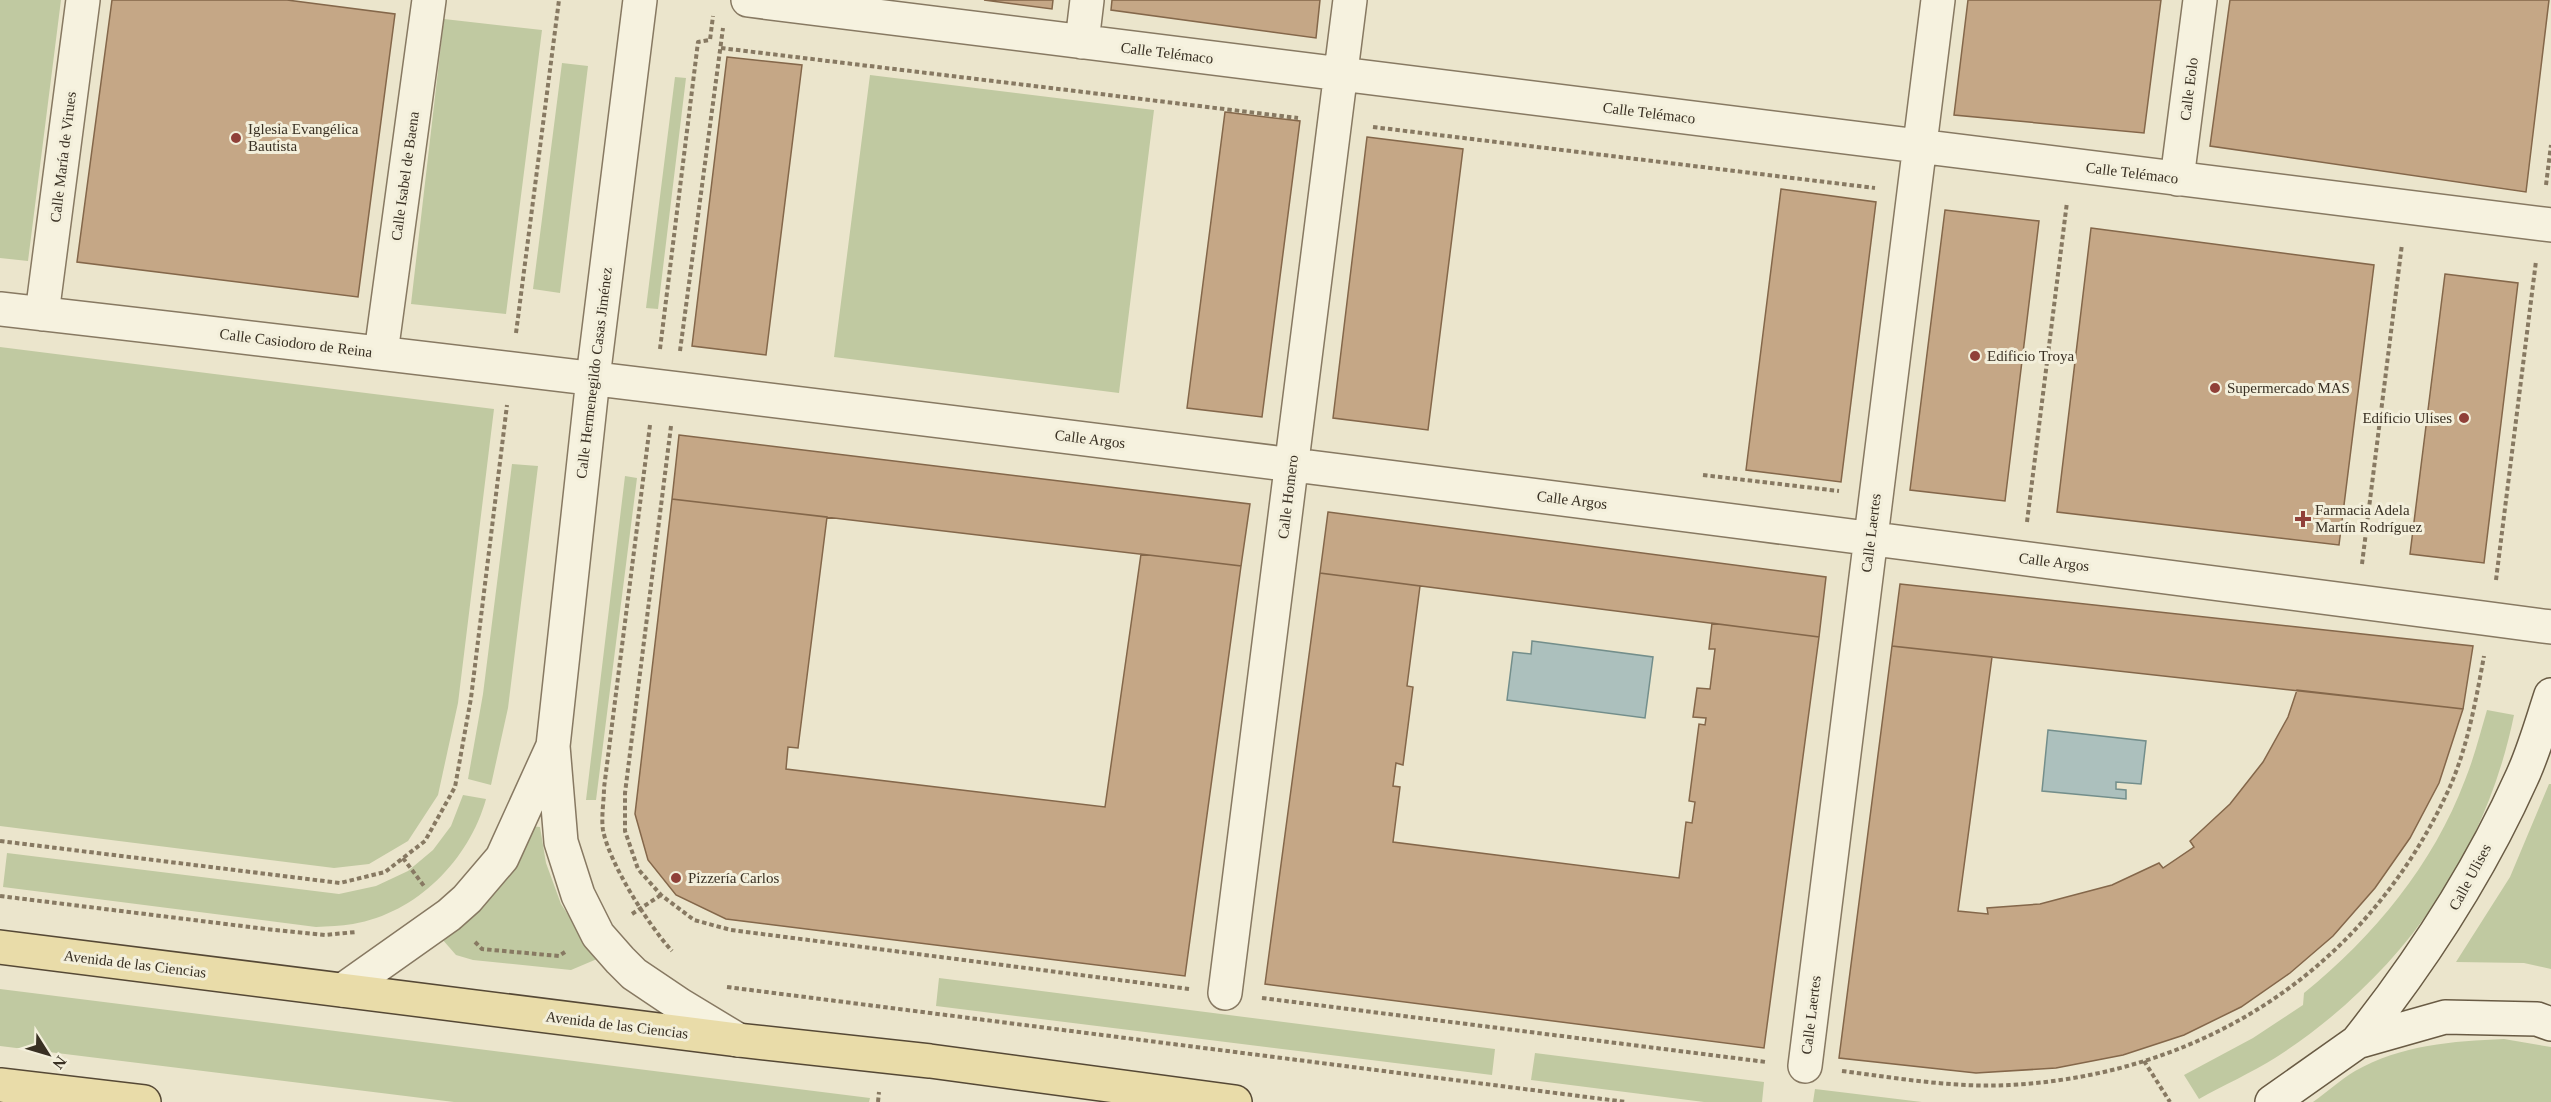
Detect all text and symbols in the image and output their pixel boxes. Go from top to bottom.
street label: Calle Telémaco [1120,39,1214,67]
street label: Calle Eolo [2177,56,2201,122]
street label: Calle María de Virues [47,91,79,223]
street label: Calle Telémaco [1602,99,1696,127]
street label: Calle Isabel de Baena [388,110,422,242]
place label: Iglesia Evangélica Bautista [248,121,359,154]
marker: Iglesia Evangélica Bautista [229,131,243,145]
street label: Calle Telémaco [2085,159,2179,187]
street label: Calle Hermenegildo Casas Jiménez [573,266,615,480]
street label: Calle Casiodoro de Reina [219,326,374,360]
place label: Edificio Troya [1987,348,2074,364]
marker: Edificio Troya [1968,349,1982,363]
place label: Supermercado MAS [2227,380,2350,396]
marker: Supermercado MAS [2208,381,2222,395]
place label: Edificio Ulises [2362,410,2452,426]
marker: Edificio Ulises [2457,411,2471,425]
street label: Calle Argos [1054,427,1126,451]
street label: Calle Homero [1275,454,1301,540]
street label: Calle Argos [1536,488,1608,512]
street label: Calle Laertes [1858,492,1884,573]
place label: Farmacia Adela Martín Rodríguez [2315,502,2422,535]
marker: Farmacia Adela Martín Rodríguez [2296,512,2310,526]
street label: Calle Argos [2018,550,2090,574]
street label: Calle Ulises [2446,841,2494,913]
place label: Pizzería Carlos [688,870,779,886]
marker: Pizzería Carlos [669,871,683,885]
street label: Avenida de las Ciencias [63,947,207,981]
street label: Calle Laertes [1798,974,1824,1055]
street label: Avenida de las Ciencias [545,1008,689,1042]
north arrow [18,1024,78,1084]
text: N [49,1053,70,1073]

